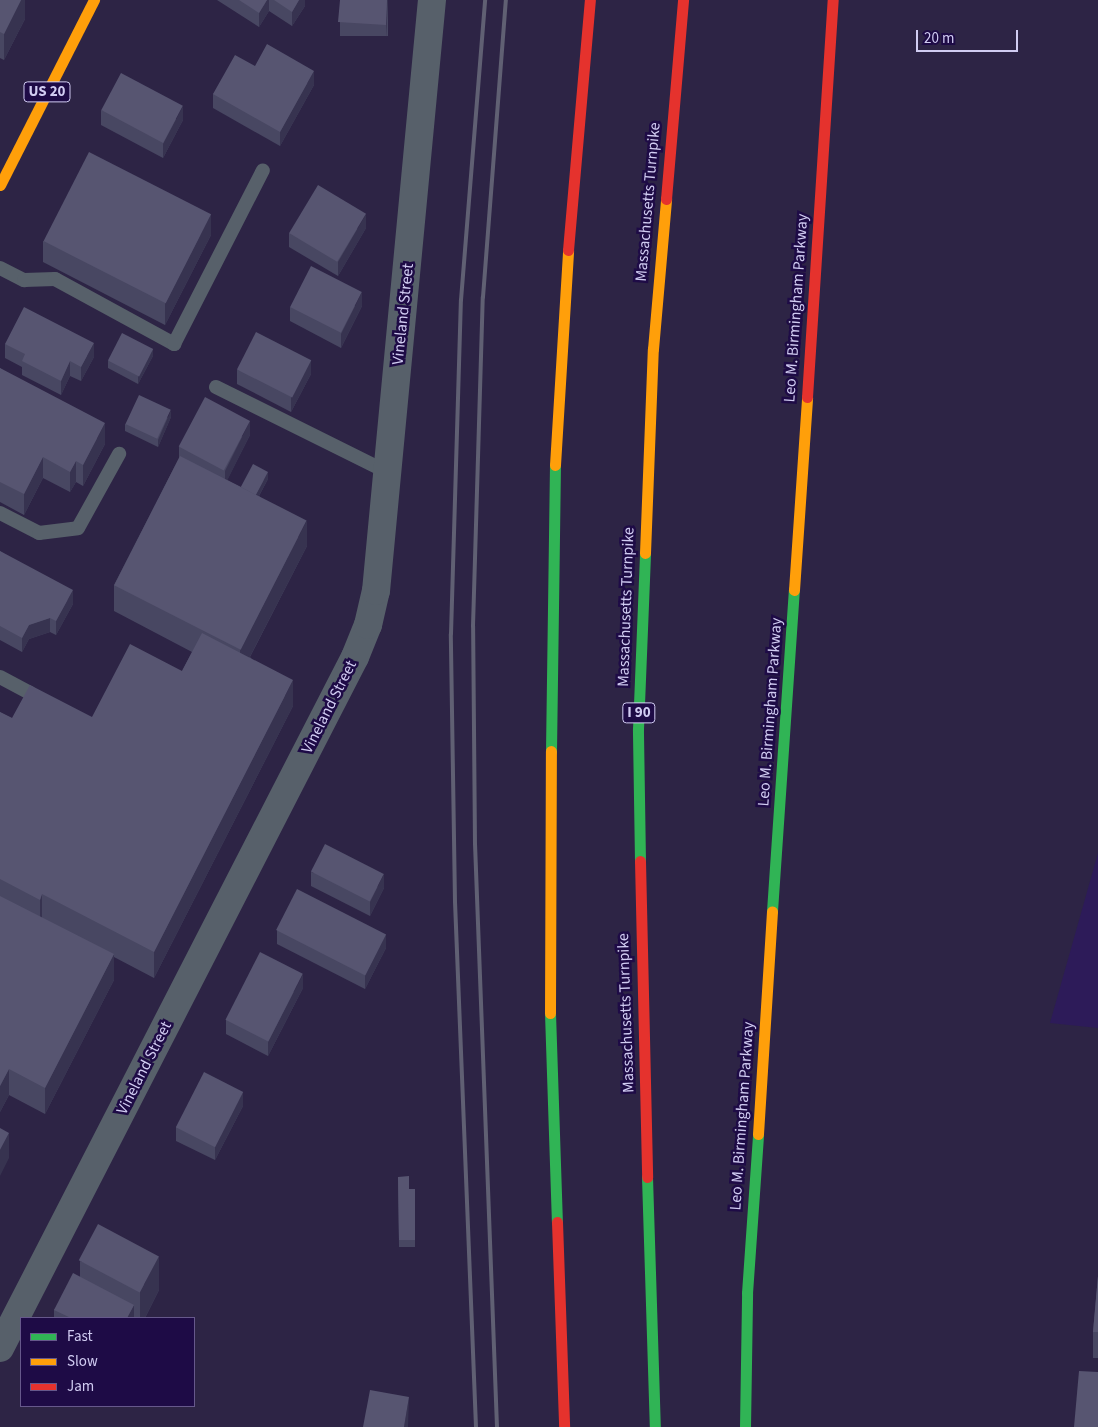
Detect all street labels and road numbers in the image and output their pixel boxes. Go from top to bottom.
road number: US 20 [23,80,71,104]
street label: Massachusetts Turnpike [631,122,665,282]
street label: Leo M. Birmingham Parkway [780,213,812,403]
street label: Vineland Street [388,262,418,366]
street label: Massachusetts Turnpike [614,527,638,687]
street label: Leo M. Birmingham Parkway [754,617,786,807]
street label: Vineland Street [297,657,361,757]
road number: I 90 [622,700,656,726]
street label: Massachusetts Turnpike [614,933,638,1093]
street label: Vineland Street [112,1018,176,1118]
street label: Leo M. Birmingham Parkway [726,1021,758,1211]

